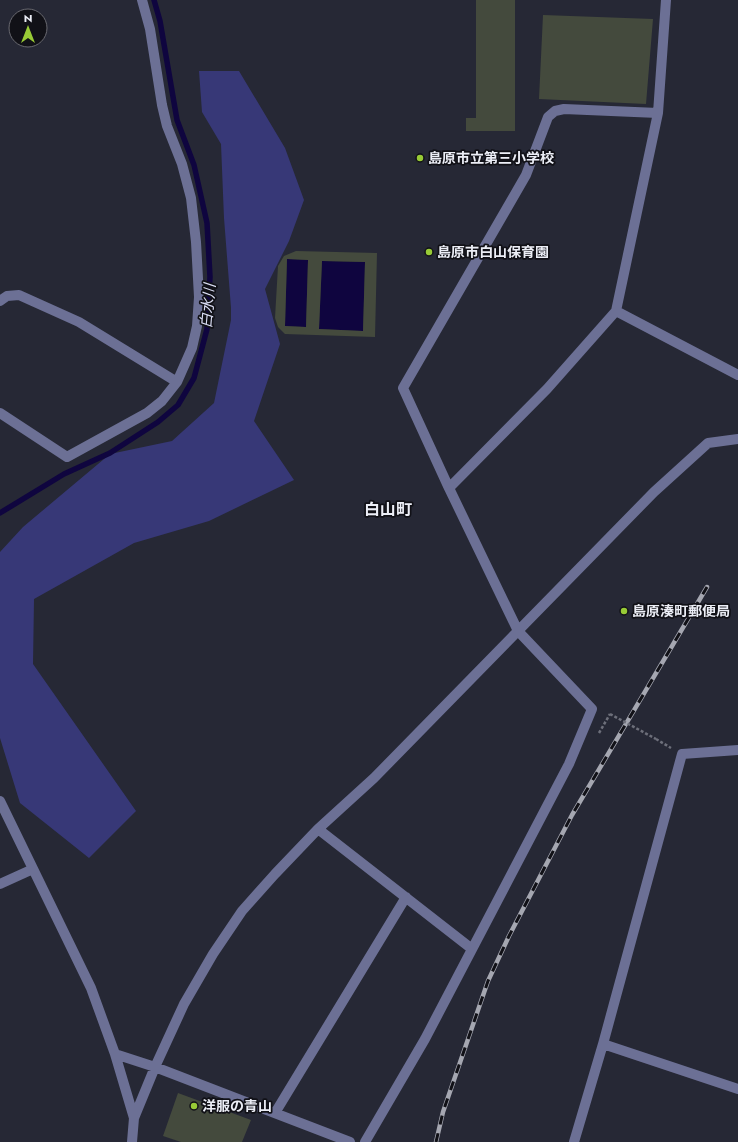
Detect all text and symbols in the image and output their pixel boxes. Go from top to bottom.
north arrow [8,8,48,48]
text: N [24,10,32,26]
place label: 島原市立第三小学校 [428,148,554,168]
marker: 島原市立第三小学校 [415,153,425,163]
place label: 島原市白山保育園 [437,242,549,262]
marker: 島原市白山保育園 [424,247,434,257]
water label: 白水川 [195,281,221,329]
district label: 白山町 [364,498,412,521]
place label: 島原湊町郵便局 [632,601,730,621]
marker: 島原湊町郵便局 [619,606,629,616]
place label: 洋服の青山 [202,1096,272,1116]
marker: 洋服の青山 [189,1101,199,1111]

